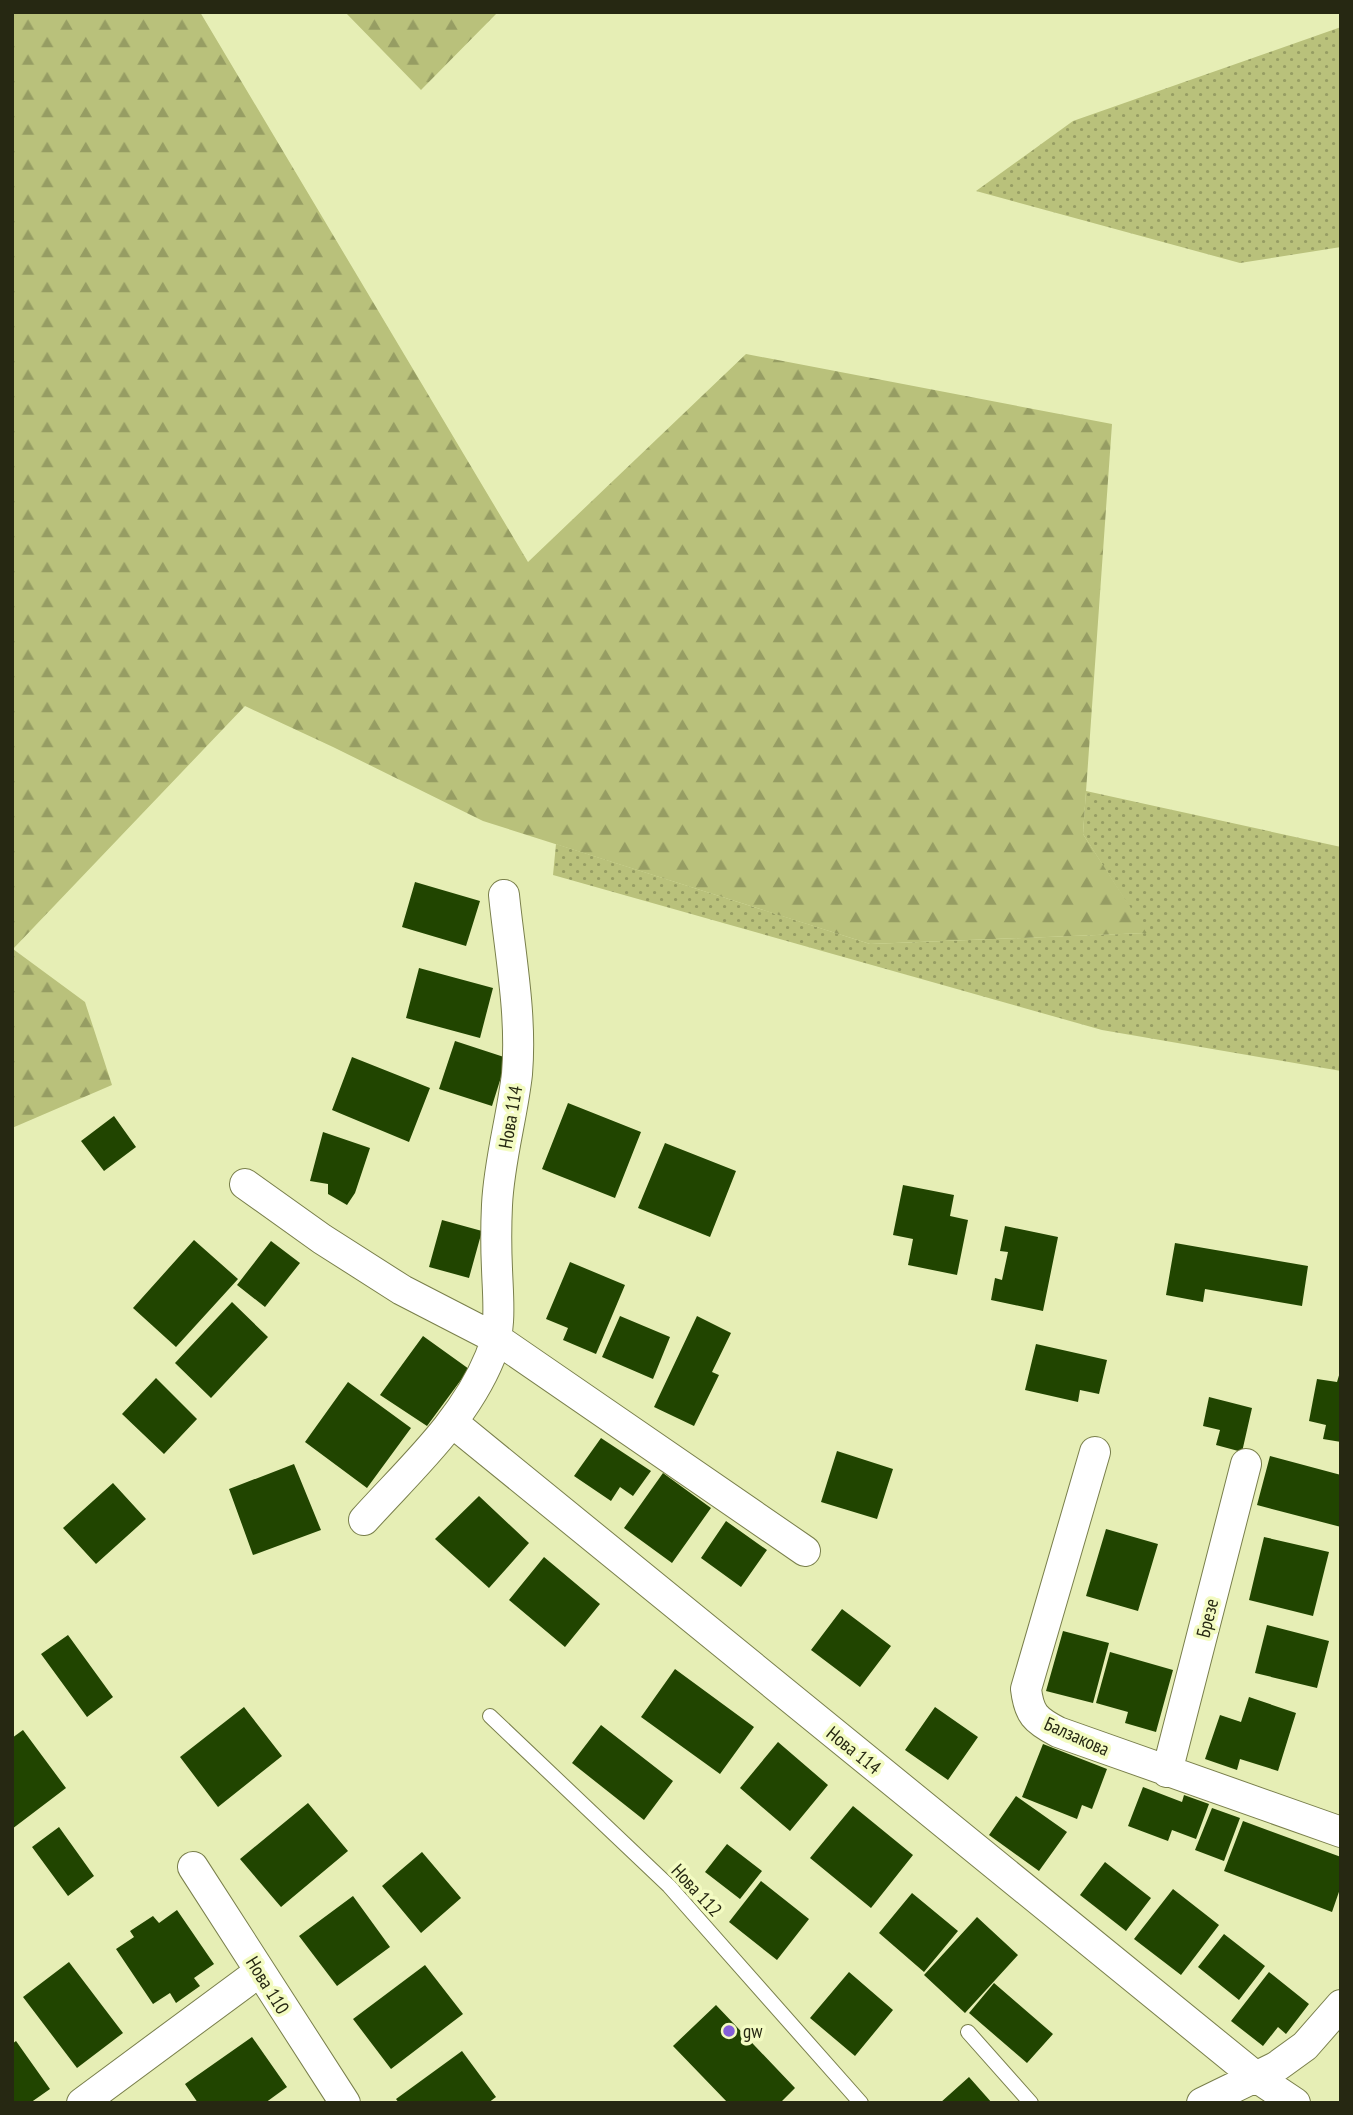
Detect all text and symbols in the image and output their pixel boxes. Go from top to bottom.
street label: Нова 114 [493,1083,527,1150]
street label: Брезе [1191,1596,1223,1640]
street label: Балзакова [1041,1711,1113,1761]
street label: Нова 114 [822,1721,887,1780]
street label: Нова 112 [667,1859,727,1921]
street label: Нова 110 [241,1952,295,2018]
place label: gw [743,2019,763,2043]
marker: gw [721,2023,737,2039]

